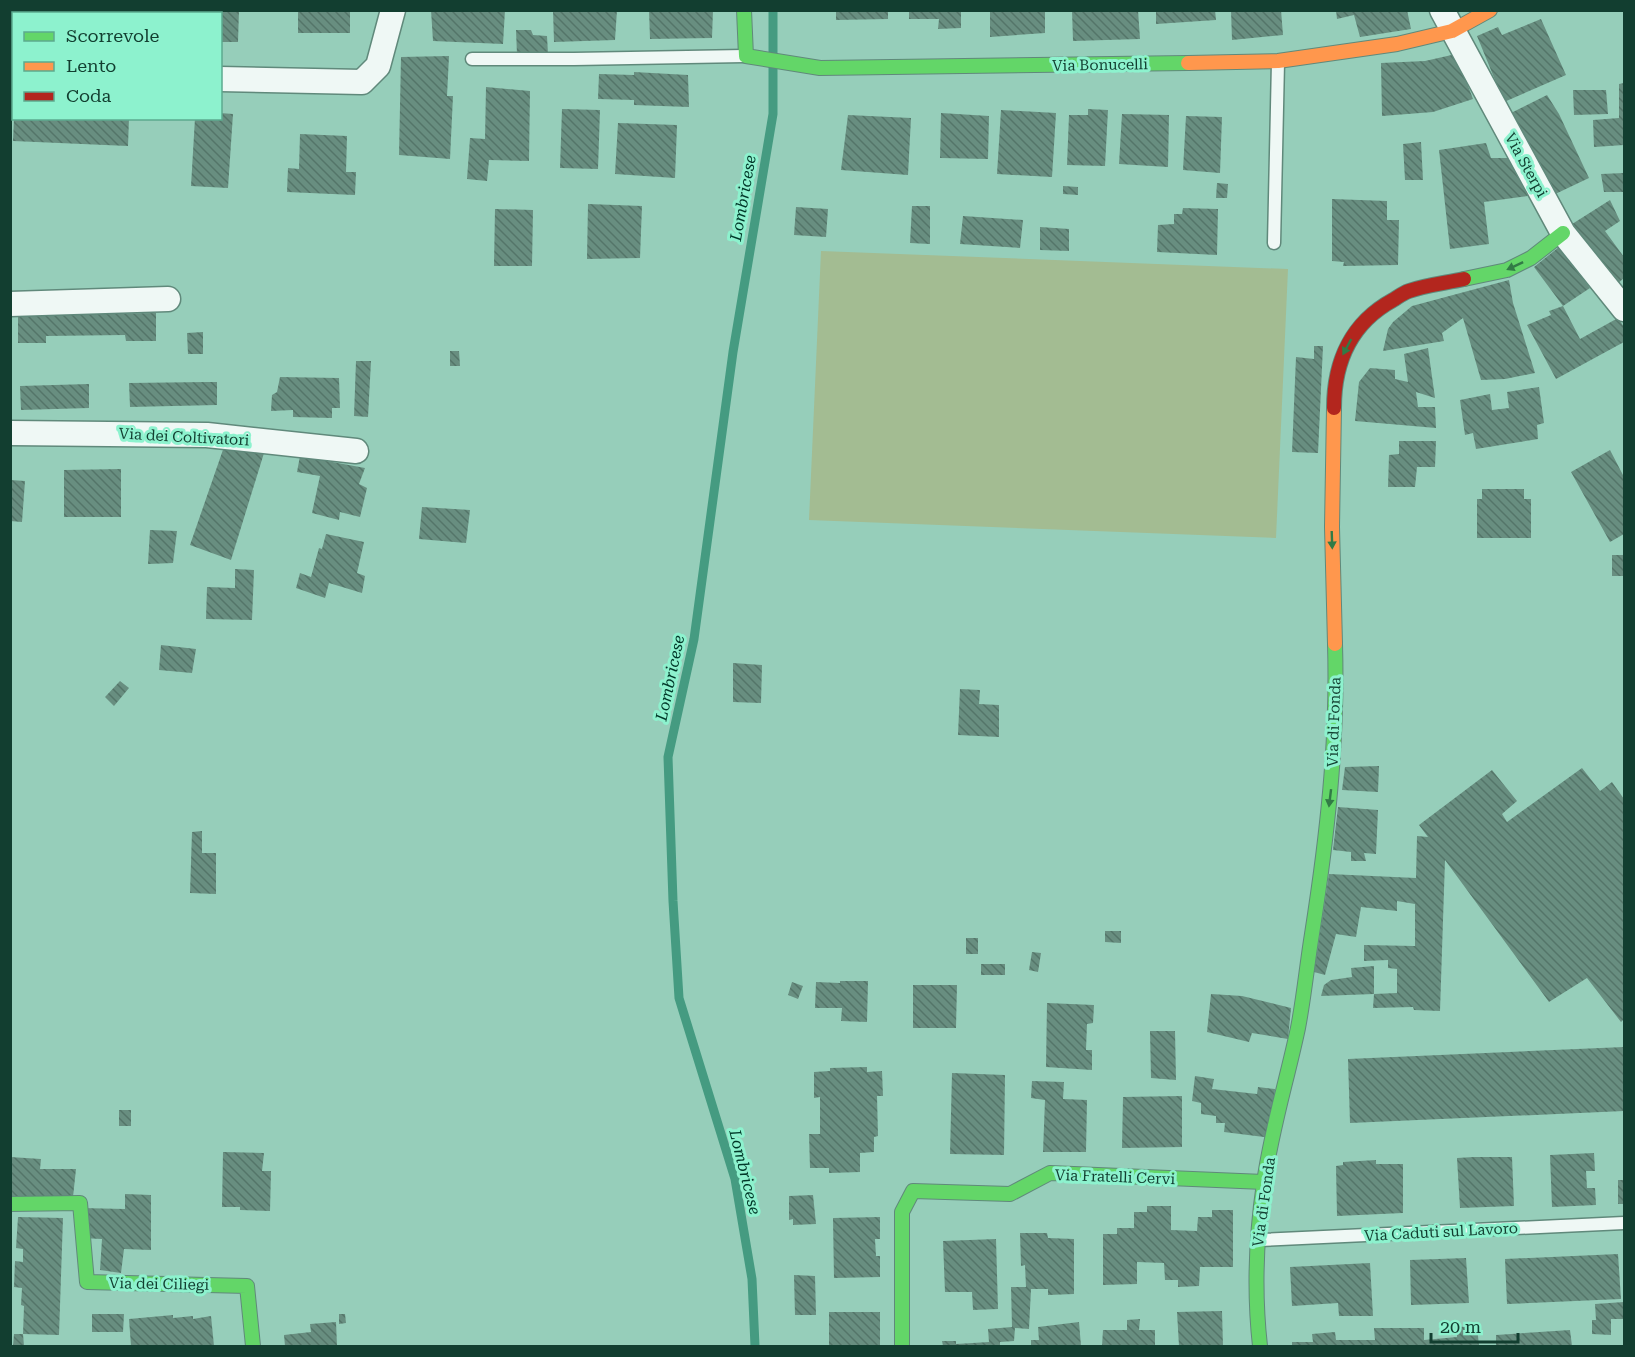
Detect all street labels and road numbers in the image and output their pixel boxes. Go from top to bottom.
street label: Via Bonucelli [1052,55,1148,75]
street label: Via Sterpi [1501,130,1551,201]
street label: Via dei Coltivatori [118,425,250,449]
street label: Via di Fonda [1323,677,1345,767]
street label: Via di Fonda [1249,1156,1279,1248]
street label: Via Fratelli Cervi [1055,1166,1176,1188]
street label: Via Caduti sul Lavoro [1364,1219,1518,1245]
street label: Via dei Ciliegi [109,1274,209,1294]

